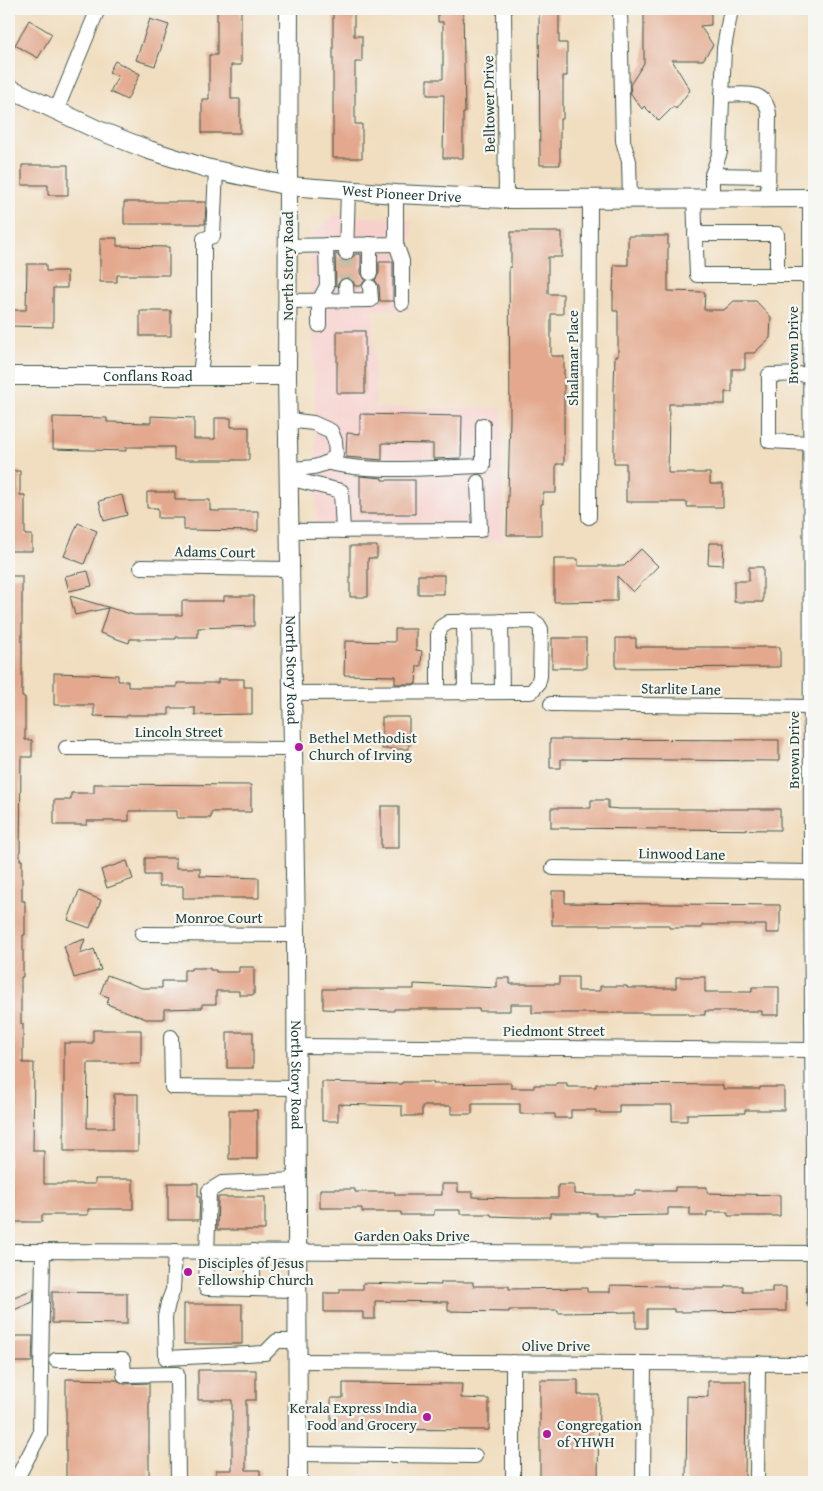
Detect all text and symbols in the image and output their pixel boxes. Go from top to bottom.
street label: Belltower Drive [477,55,500,153]
street label: West Pioneer Drive [341,179,462,207]
street label: North Story Road [277,211,298,321]
street label: Brown Drive [782,306,803,384]
street label: Shalamar Place [562,310,583,406]
street label: Conflans Road [103,365,193,386]
street label: Adams Court [174,540,256,563]
street label: North Story Road [281,615,304,725]
street label: Starlite Lane [641,677,721,700]
street label: Brown Drive [783,711,804,789]
street label: Lincoln Street [135,721,224,742]
place label: Bethel Methodist Church of Irving [309,727,418,765]
marker: Bethel Methodist Church of Irving [293,741,305,753]
street label: Linwood Lane [638,842,726,865]
street label: Monroe Court [175,907,264,928]
street label: North Story Road [286,1020,308,1130]
street label: Piedmont Street [503,1020,606,1041]
street label: Garden Oaks Drive [354,1225,470,1246]
place label: Disciples of Jesus Fellowship Church [198,1252,314,1290]
marker: Disciples of Jesus Fellowship Church [182,1266,194,1278]
street label: Olive Drive [522,1335,590,1356]
place label: Kerala Express India Food and Grocery [289,1397,418,1435]
marker: Kerala Express India Food and Grocery [421,1411,433,1423]
place label: Congregation of YHWH [557,1414,642,1452]
marker: Congregation of YHWH [541,1428,553,1440]

